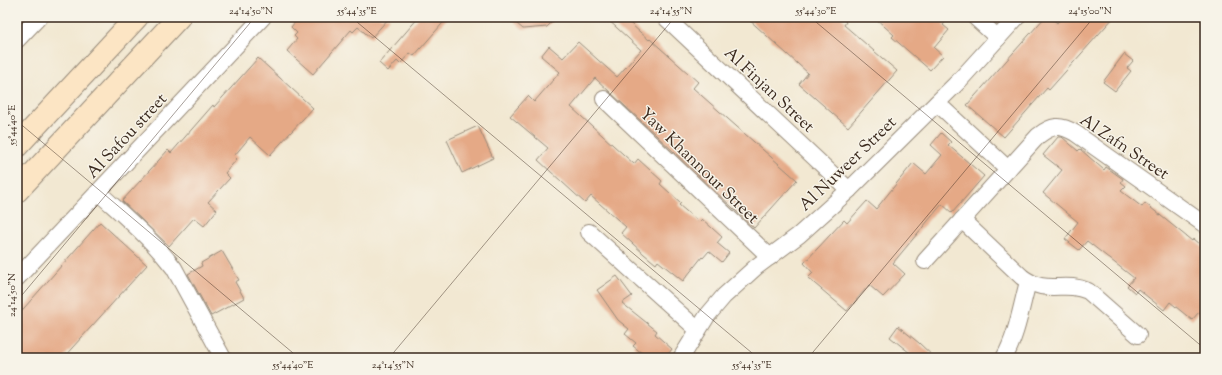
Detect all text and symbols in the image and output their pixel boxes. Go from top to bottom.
text: 24°14'50"N [229,4,273,19]
text: 55°44'35"E [336,4,377,19]
text: 24°14'55"N [650,4,692,19]
text: 55°44'30"E [795,4,836,19]
text: 24°15'00"N [1068,4,1112,19]
street label: Al Finjan Street [718,42,819,139]
street label: Al Safou street [82,88,173,184]
street label: Yaw Khannour Street [633,103,764,230]
text: 55°44'40"E [5,105,20,146]
street label: Al Zafn Street [1074,109,1173,187]
street label: Al Nuweer Street [794,111,903,217]
text: 24°14'50"N [5,273,20,317]
text: 55°44'40"E [272,358,313,373]
text: 24°14'55"N [372,358,414,373]
text: 55°44'35"E [731,358,772,373]

